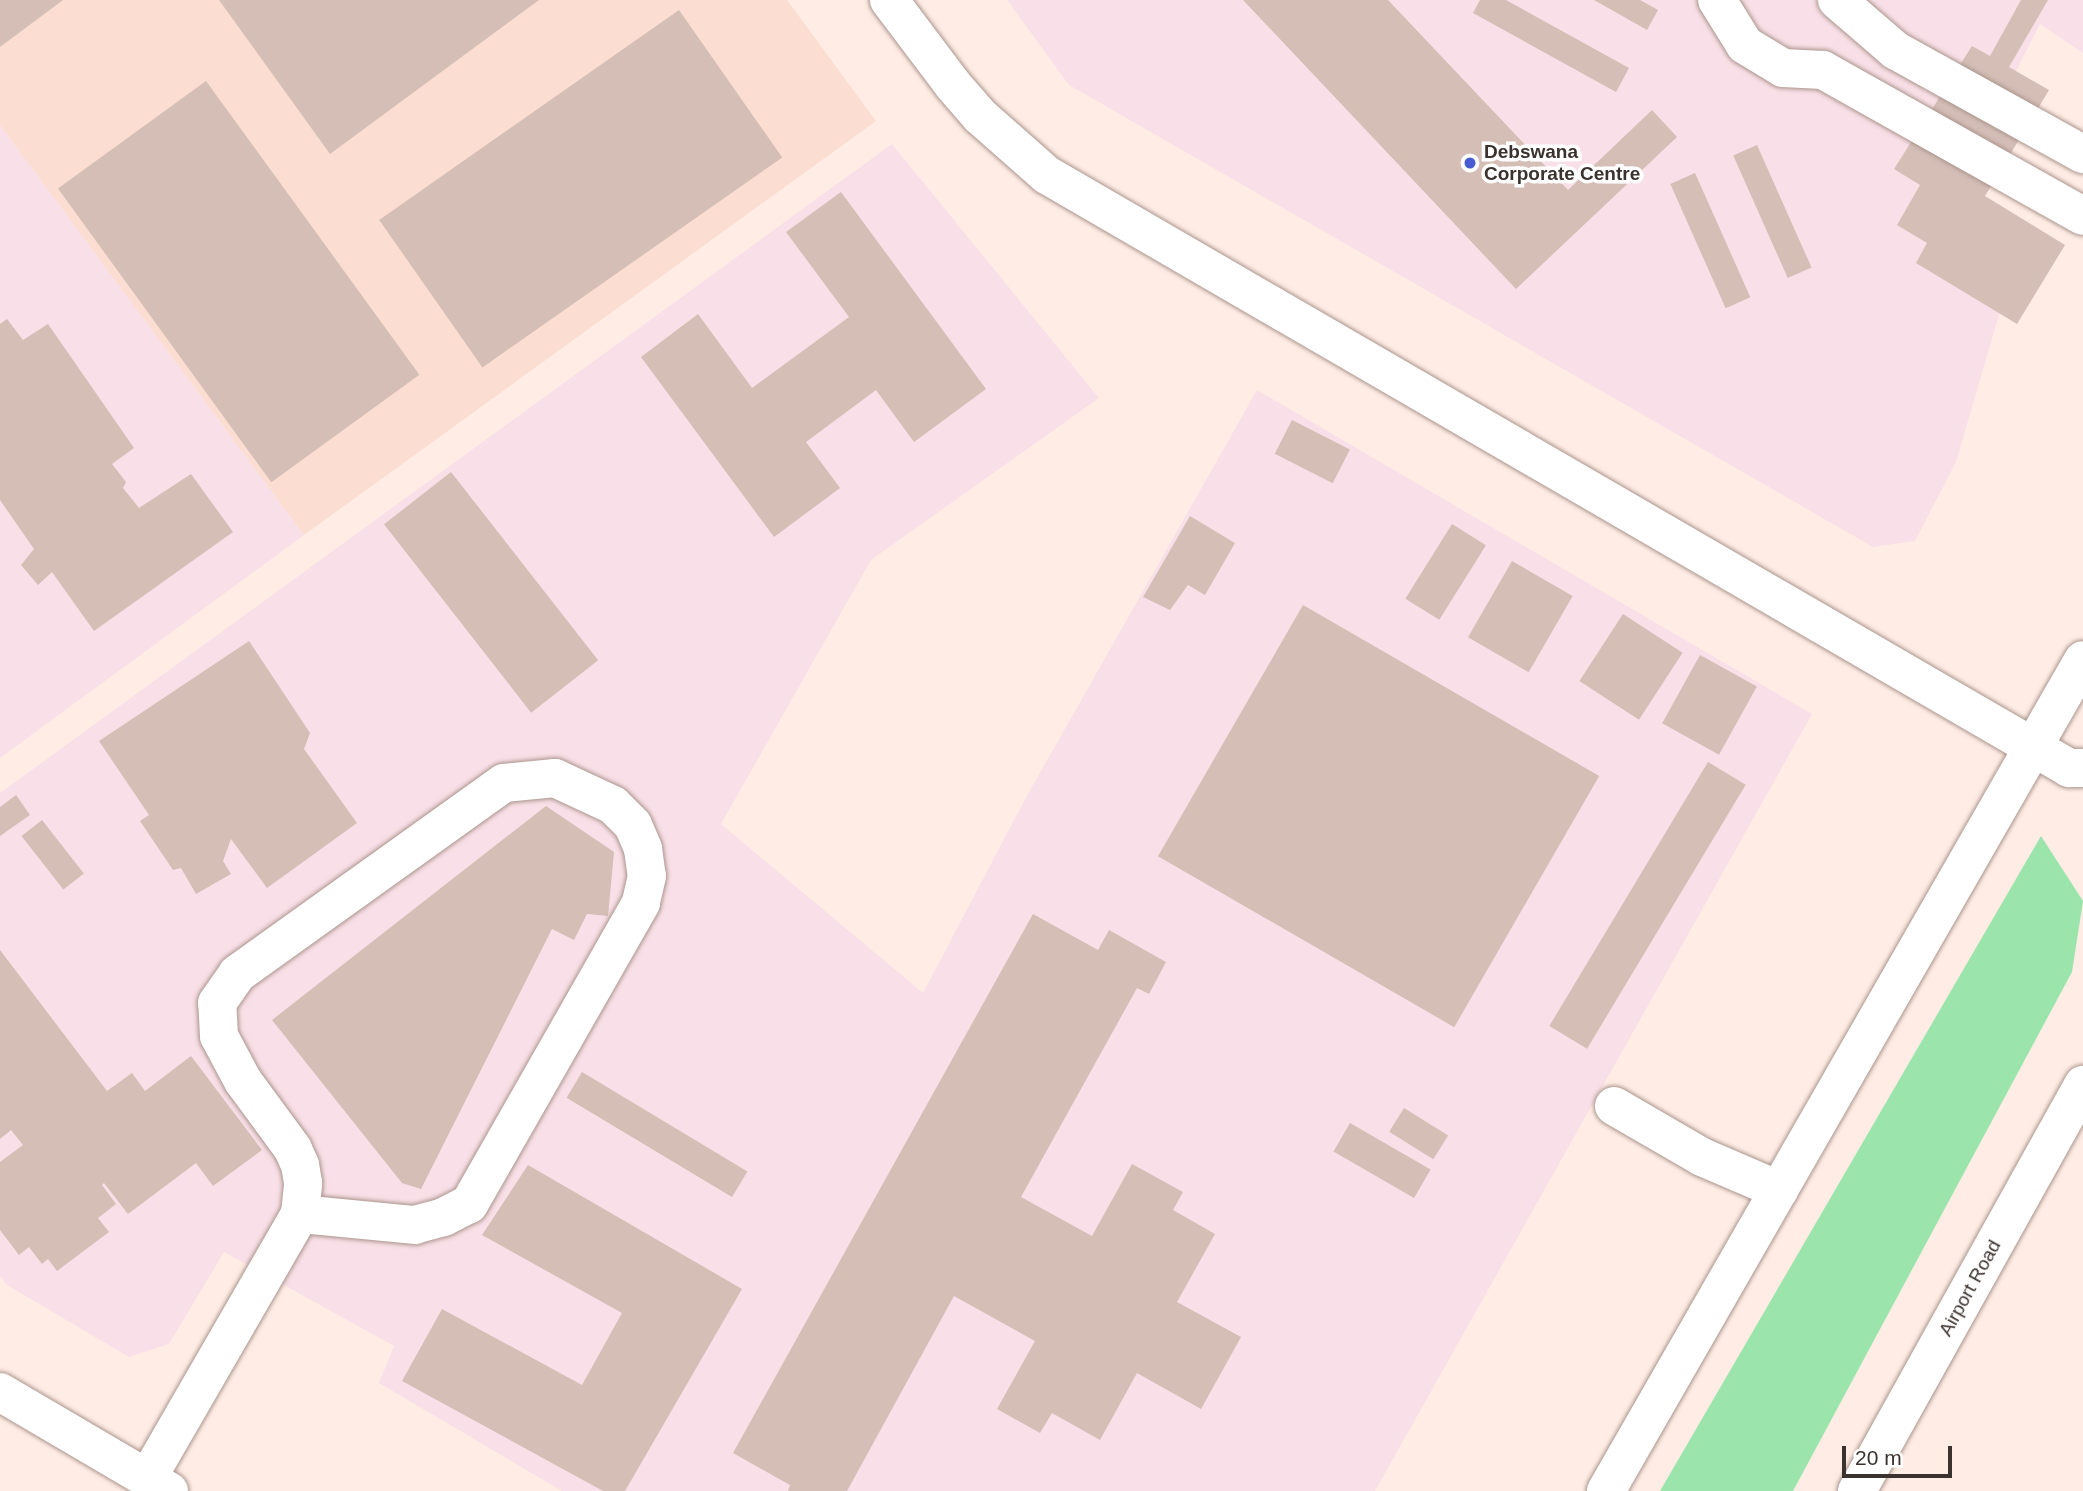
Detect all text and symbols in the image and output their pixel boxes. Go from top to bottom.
place label: Debswana Corporate Centre [1484,141,1640,185]
marker: Debswana Corporate Centre [1462,155,1478,171]
street label: Airport Road [1934,1236,2006,1340]
scale bar [1845,1432,1955,1476]
text: 20 m [1855,1446,1902,1469]

